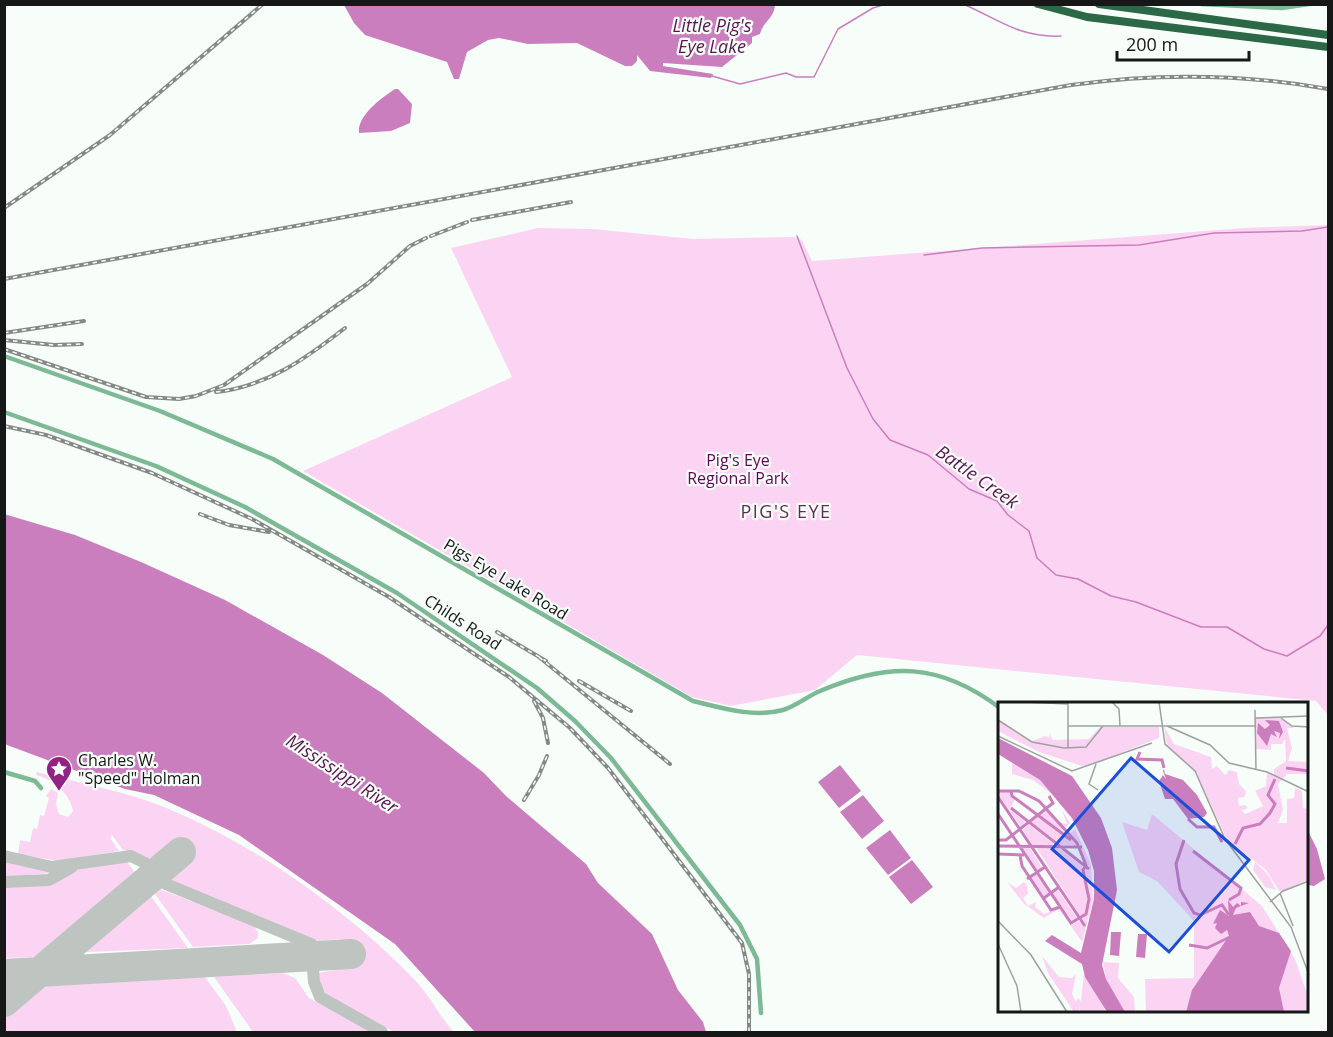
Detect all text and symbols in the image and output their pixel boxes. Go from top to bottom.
water label: Little Pig's Eye Lake [673,13,752,58]
scale bar [1117,24,1249,62]
text: 200 m [1126,32,1178,56]
water label: Battle Creek [932,439,1025,514]
park label: Pig's Eye Regional Park [687,449,789,489]
district label: PIG'S EYE [740,499,832,523]
street label: Pigs Eye Lake Road [440,533,572,625]
street label: Childs Road [420,589,506,655]
inset map [998,702,1309,1013]
water label: Mississippi River [282,728,404,819]
place label: Charles W. "Speed" Holman [78,749,200,789]
place icon: Charles W. "Speed" Holman [44,754,74,792]

